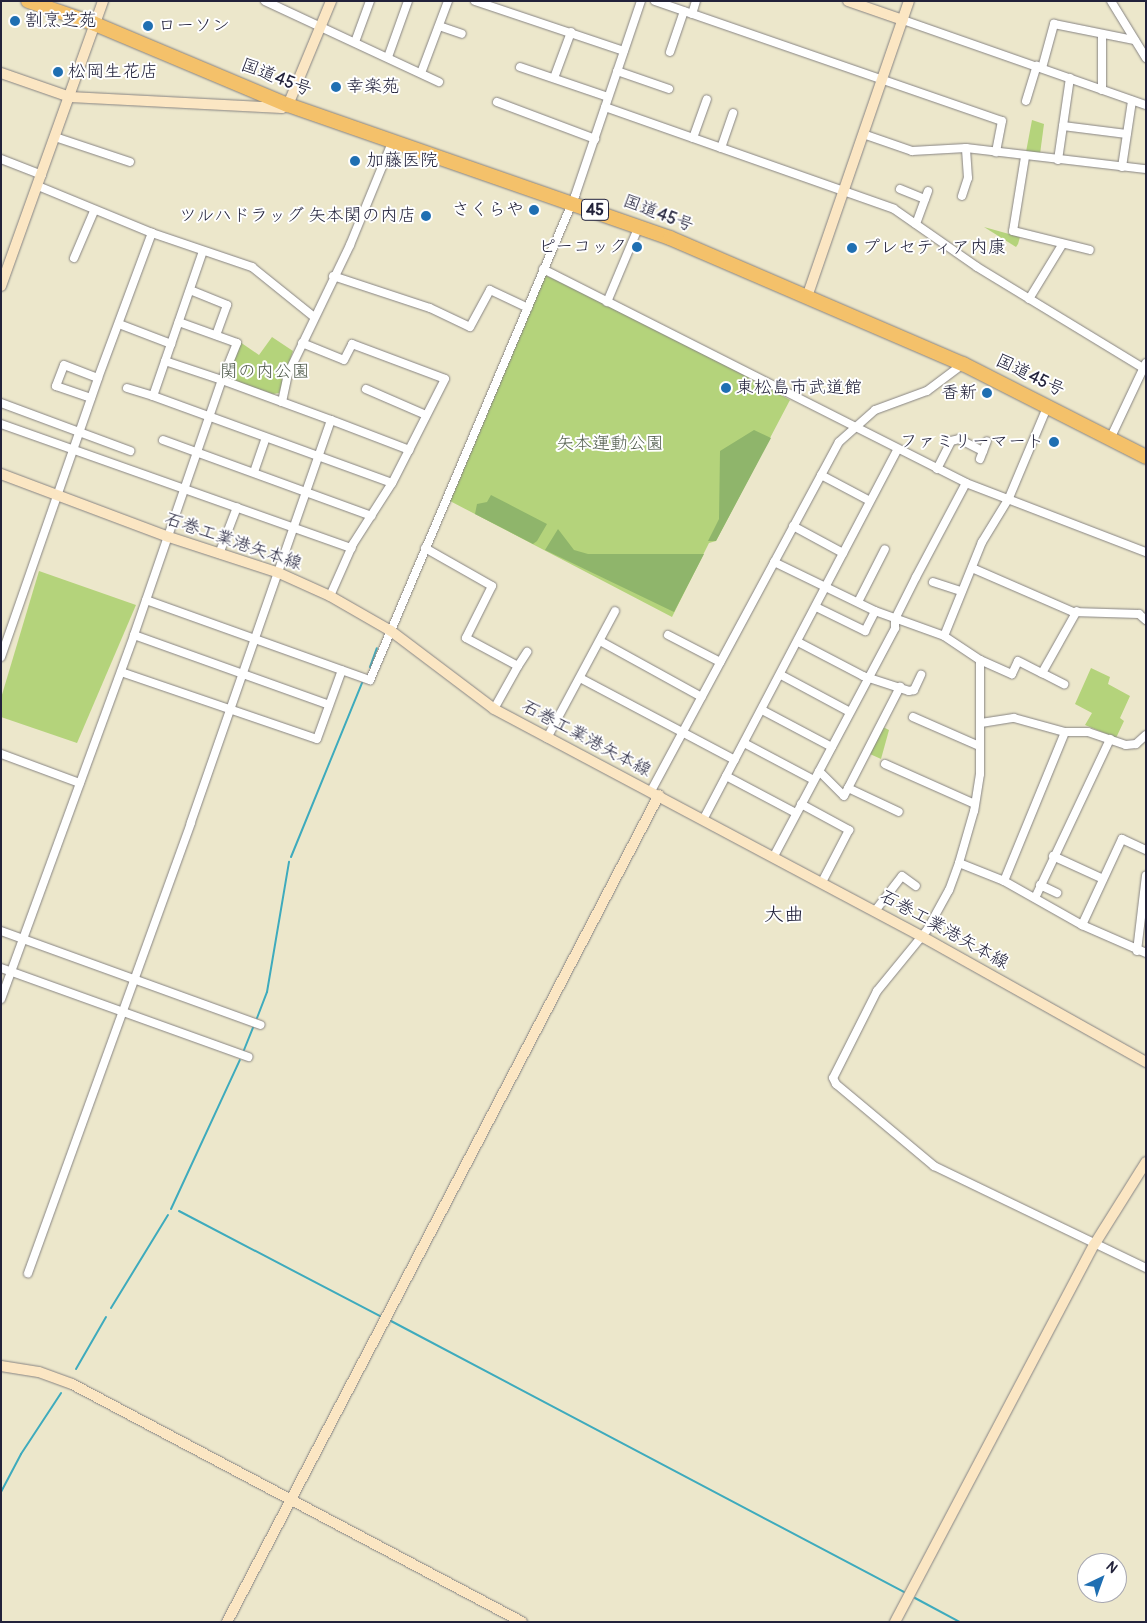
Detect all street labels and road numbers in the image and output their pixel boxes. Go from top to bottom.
street label: 国道45号 [237,55,315,101]
street label: 国道45号 [619,191,697,237]
road number: 45 [580,196,610,224]
street label: 国道45号 [992,350,1068,402]
street label: 石巻工業港矢本線 [161,508,305,576]
street label: 石巻工業港矢本線 [517,696,655,782]
street label: 石巻工業港矢本線 [876,886,1012,974]

